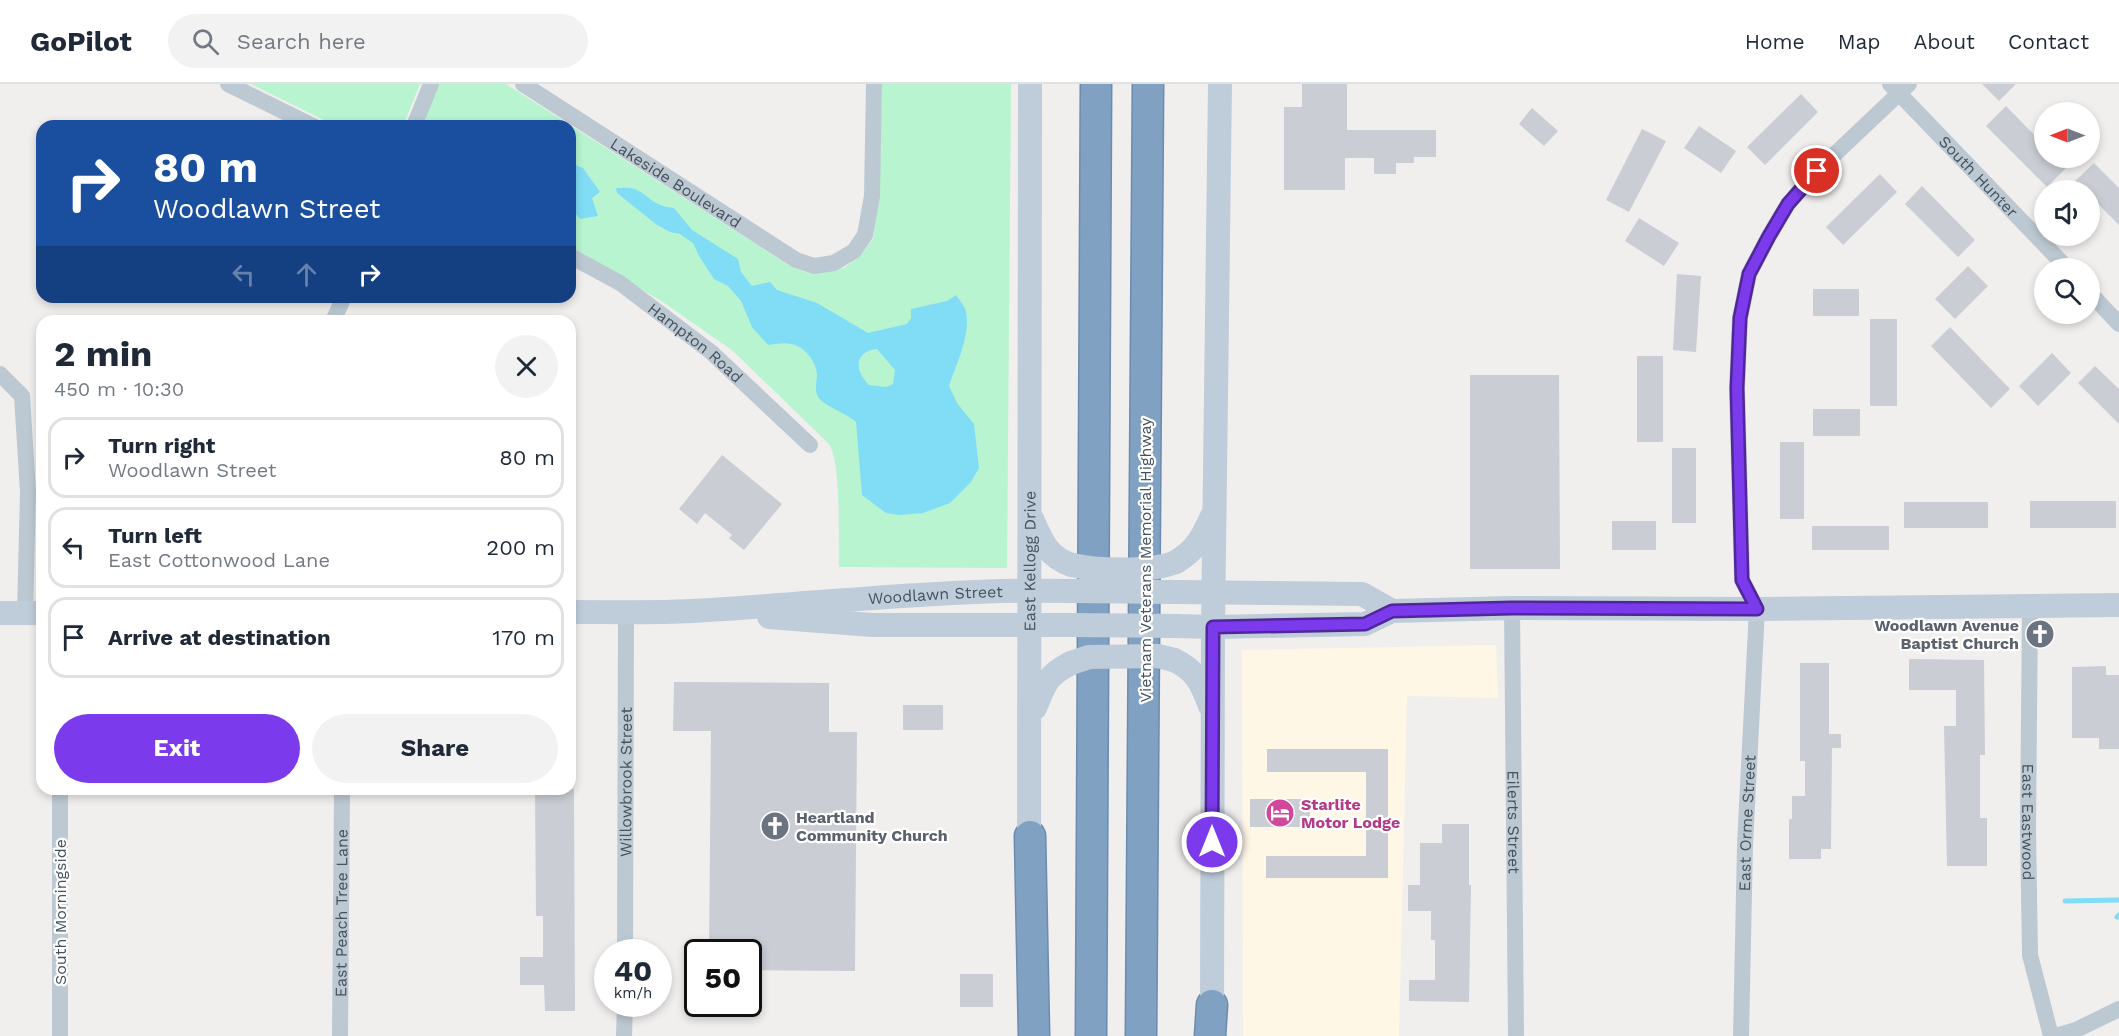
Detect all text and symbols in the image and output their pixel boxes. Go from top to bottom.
search box [168,14,588,68]
text: GoPilot [30,25,132,58]
icon: search [189,25,222,58]
text: Search here [237,29,366,54]
text: Home [1745,29,1805,54]
text: Map [1838,29,1881,54]
text: About [1914,29,1975,54]
text: Contact [2008,29,2089,54]
north arrow [2034,102,2100,168]
map controls [2034,102,2100,324]
street label: South Hunter [1935,132,2022,222]
street label: Lakeside Boulevard [607,134,745,232]
text: 80 m [153,143,258,192]
icon: right [54,144,132,222]
pin [1791,145,1842,196]
icon: arrive [1800,154,1833,187]
button: sound [2034,180,2100,246]
text: Woodlawn Street [153,193,380,225]
icon: left [227,258,260,291]
icon: ahead [290,258,323,291]
icon: right [353,258,386,291]
button: search [2034,258,2100,324]
street label: Hampton Road [644,299,747,387]
text: 2 min [54,333,152,375]
button: close [495,335,558,398]
text: 450 m · 10:30 [54,377,184,401]
street label: Vietnam Veterans Memorial Highway [1136,417,1155,702]
text: Turn right [108,433,215,458]
icon: right [57,441,90,474]
text: 80 m [499,445,555,470]
text: Woodlawn Street [108,458,276,482]
street label: East Kellogg Drive [1020,491,1039,631]
text: Turn left [108,523,202,548]
icon: left [57,531,90,564]
text: 200 m [486,535,555,560]
text: East Cottonwood Lane [108,548,330,572]
street label: Woodlawn Street [867,582,1003,608]
place label: Woodlawn Avenue Baptist Church [1875,616,2019,653]
church icon: Woodlawn Avenue Baptist Church [2024,618,2056,650]
icon: arrive [57,621,90,654]
text: Arrive at destination [108,625,331,650]
text: 170 m [492,625,555,650]
street label: Willowbrook Street [616,707,636,857]
button: Exit [54,714,300,783]
button: Share [312,714,558,783]
street label: East Orme Street [1735,754,1760,891]
street label: East Eastwood [2018,764,2038,881]
street label: Eilerts Street [1504,770,1523,874]
place label: Starlite Motor Lodge [1301,795,1400,832]
hotel icon: Starlite Motor Lodge [1264,797,1296,829]
place label: Heartland Community Church [796,808,948,845]
church icon: Heartland Community Church [759,810,791,842]
position arrow [1180,810,1244,874]
street label: East Peach Tree Lane [331,829,352,997]
street label: South Morningside [51,839,70,985]
speed limit sign: 50 [684,939,762,1017]
text: 40 [614,953,652,988]
text: km/h [614,984,652,1002]

